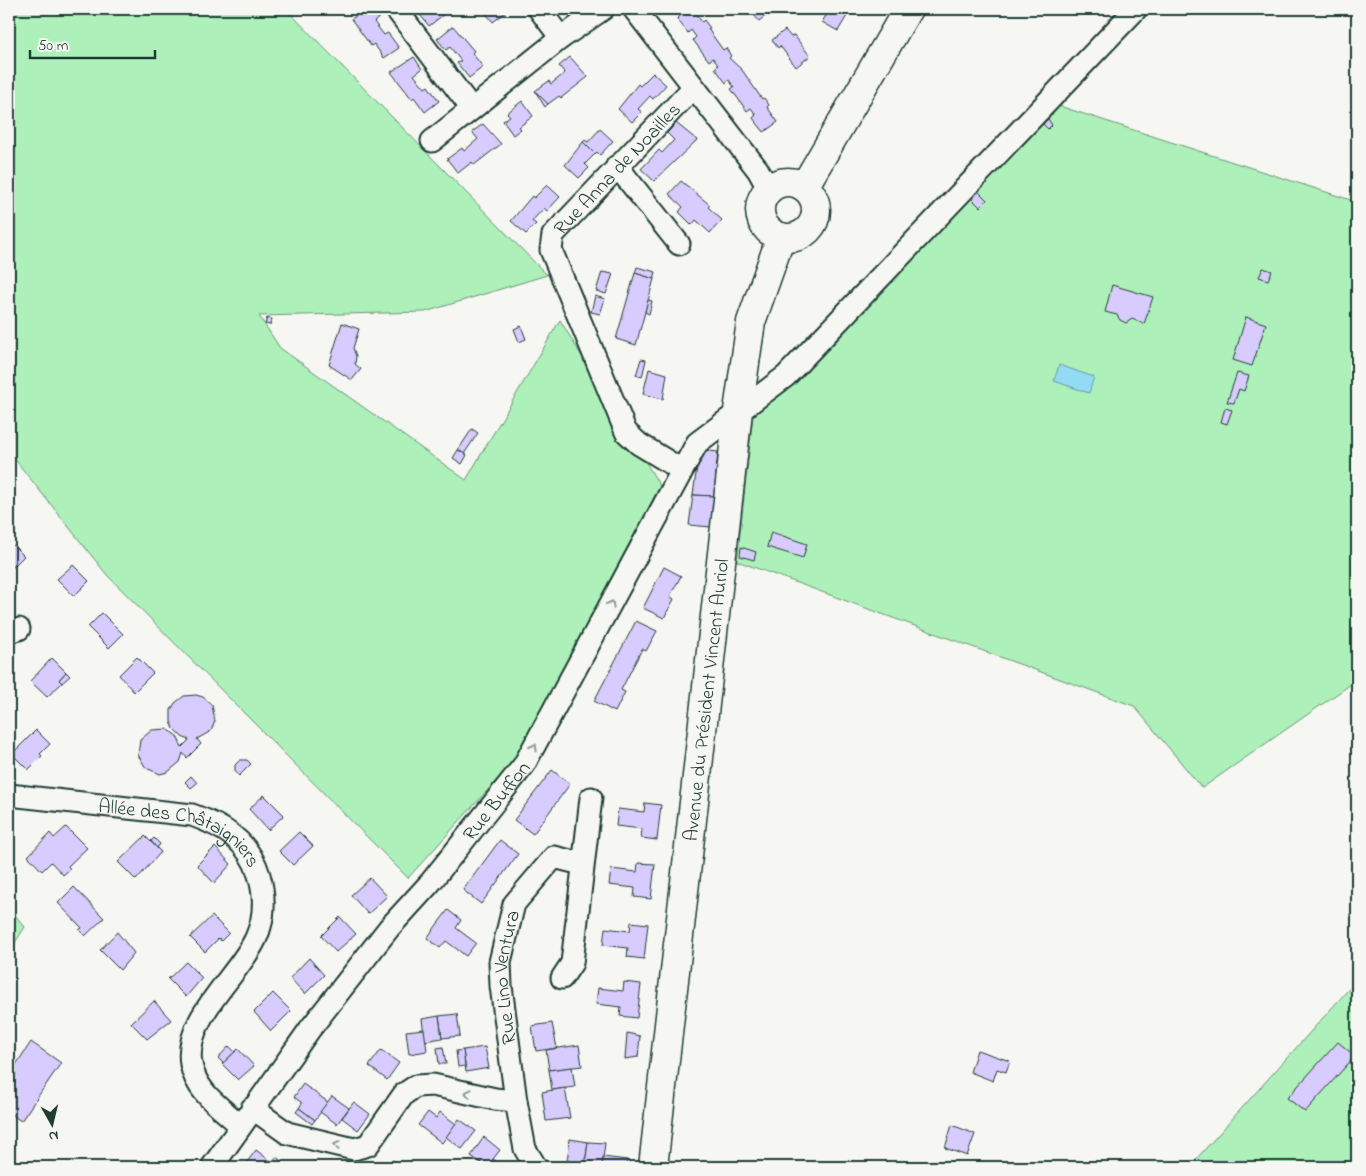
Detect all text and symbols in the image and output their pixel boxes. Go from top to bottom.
scale bar [30,28,155,60]
text: 50 m [38,35,69,57]
street label: Rue Anna de Noailles [548,97,689,243]
street label: Avenue du Président Vincent Auriol [678,558,738,843]
one-way arrow [605,600,615,609]
one-way arrow [528,744,538,753]
street label: Rue Buffon [457,756,539,848]
street label: Allée des Châtaigniers [97,793,266,873]
street label: Rue Lino Ventura [488,908,529,1046]
one-way arrow [464,1088,473,1099]
north arrow [28,1098,78,1148]
text: N [47,1124,60,1146]
one-way arrow [332,1140,341,1151]

